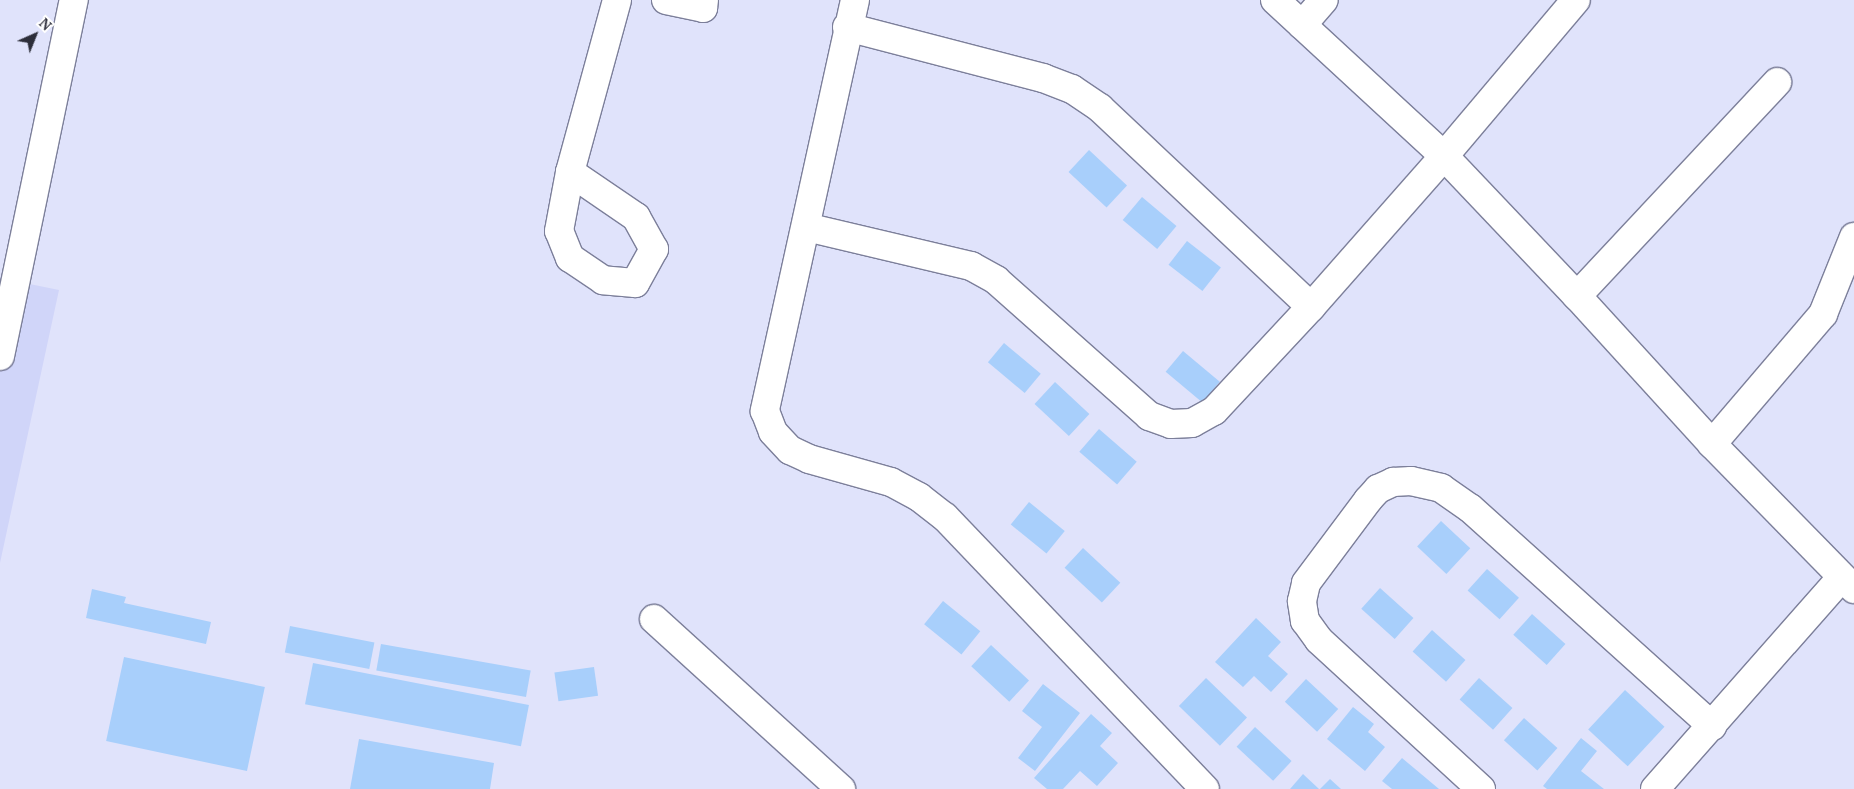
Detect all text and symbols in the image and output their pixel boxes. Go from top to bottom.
north arrow [10,10,60,60]
text: N [35,13,56,34]

